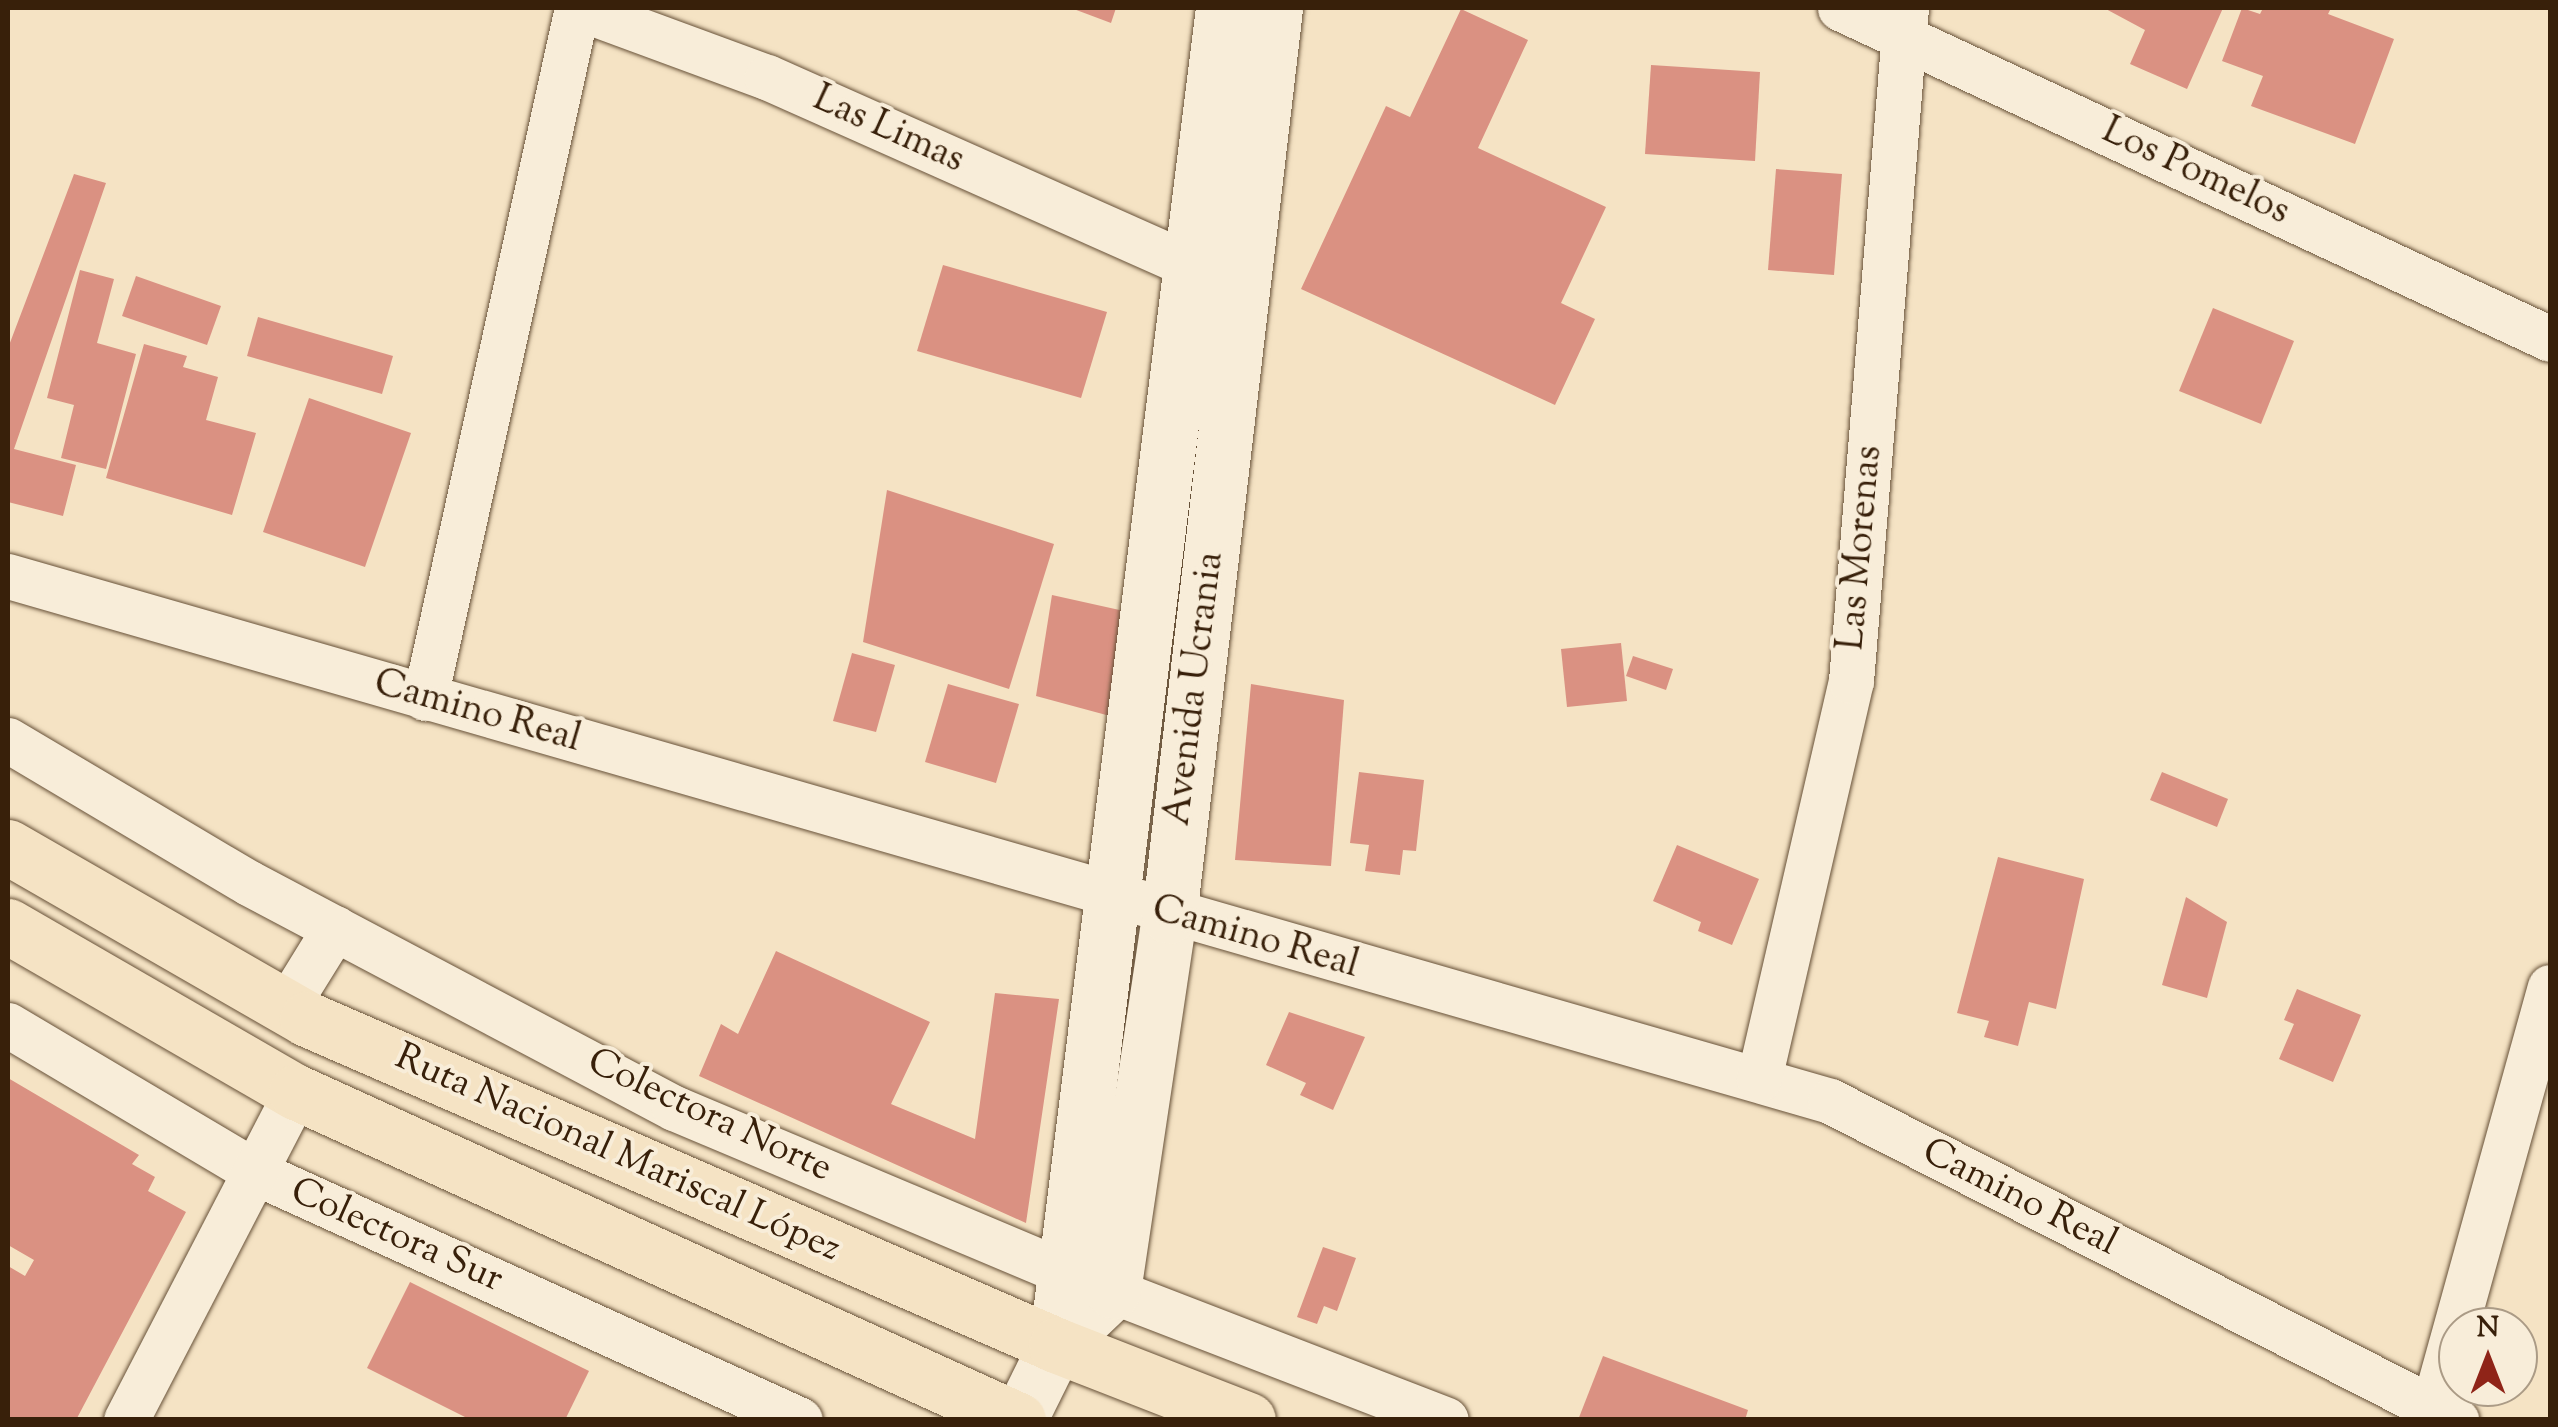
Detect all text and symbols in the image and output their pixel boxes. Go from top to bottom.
street label: Las Limas [805,77,971,185]
street label: Los Pomelos [2094,110,2296,236]
street label: Las Morenas [1830,444,1894,652]
street label: Avenida Ucrania [1157,549,1235,829]
street label: Camino Real [368,662,586,764]
street label: Camino Real [1146,888,1364,990]
street label: Ruta Nacional Mariscal López [387,1036,847,1274]
street label: Colectora Norte [580,1040,838,1194]
street label: Camino Real [1914,1130,2124,1268]
street label: Colectora Sur [283,1170,509,1304]
north arrow [2438,1307,2538,1407]
text: N [2477,1309,2499,1349]

